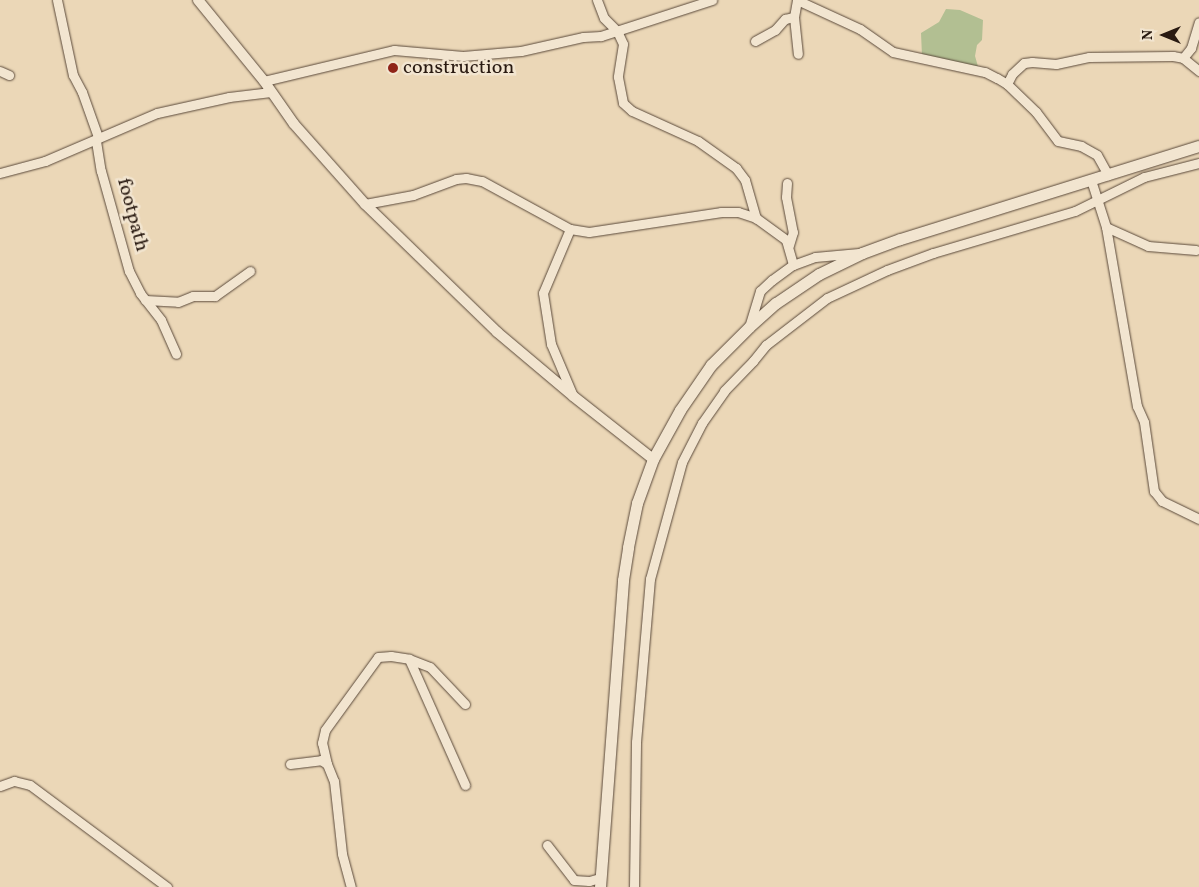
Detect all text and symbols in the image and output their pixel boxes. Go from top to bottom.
north arrow [1139,10,1189,60]
text: N [1139,30,1158,40]
place label: construction [403,56,514,80]
marker: construction [387,62,399,74]
street label: footpath [111,176,153,254]

